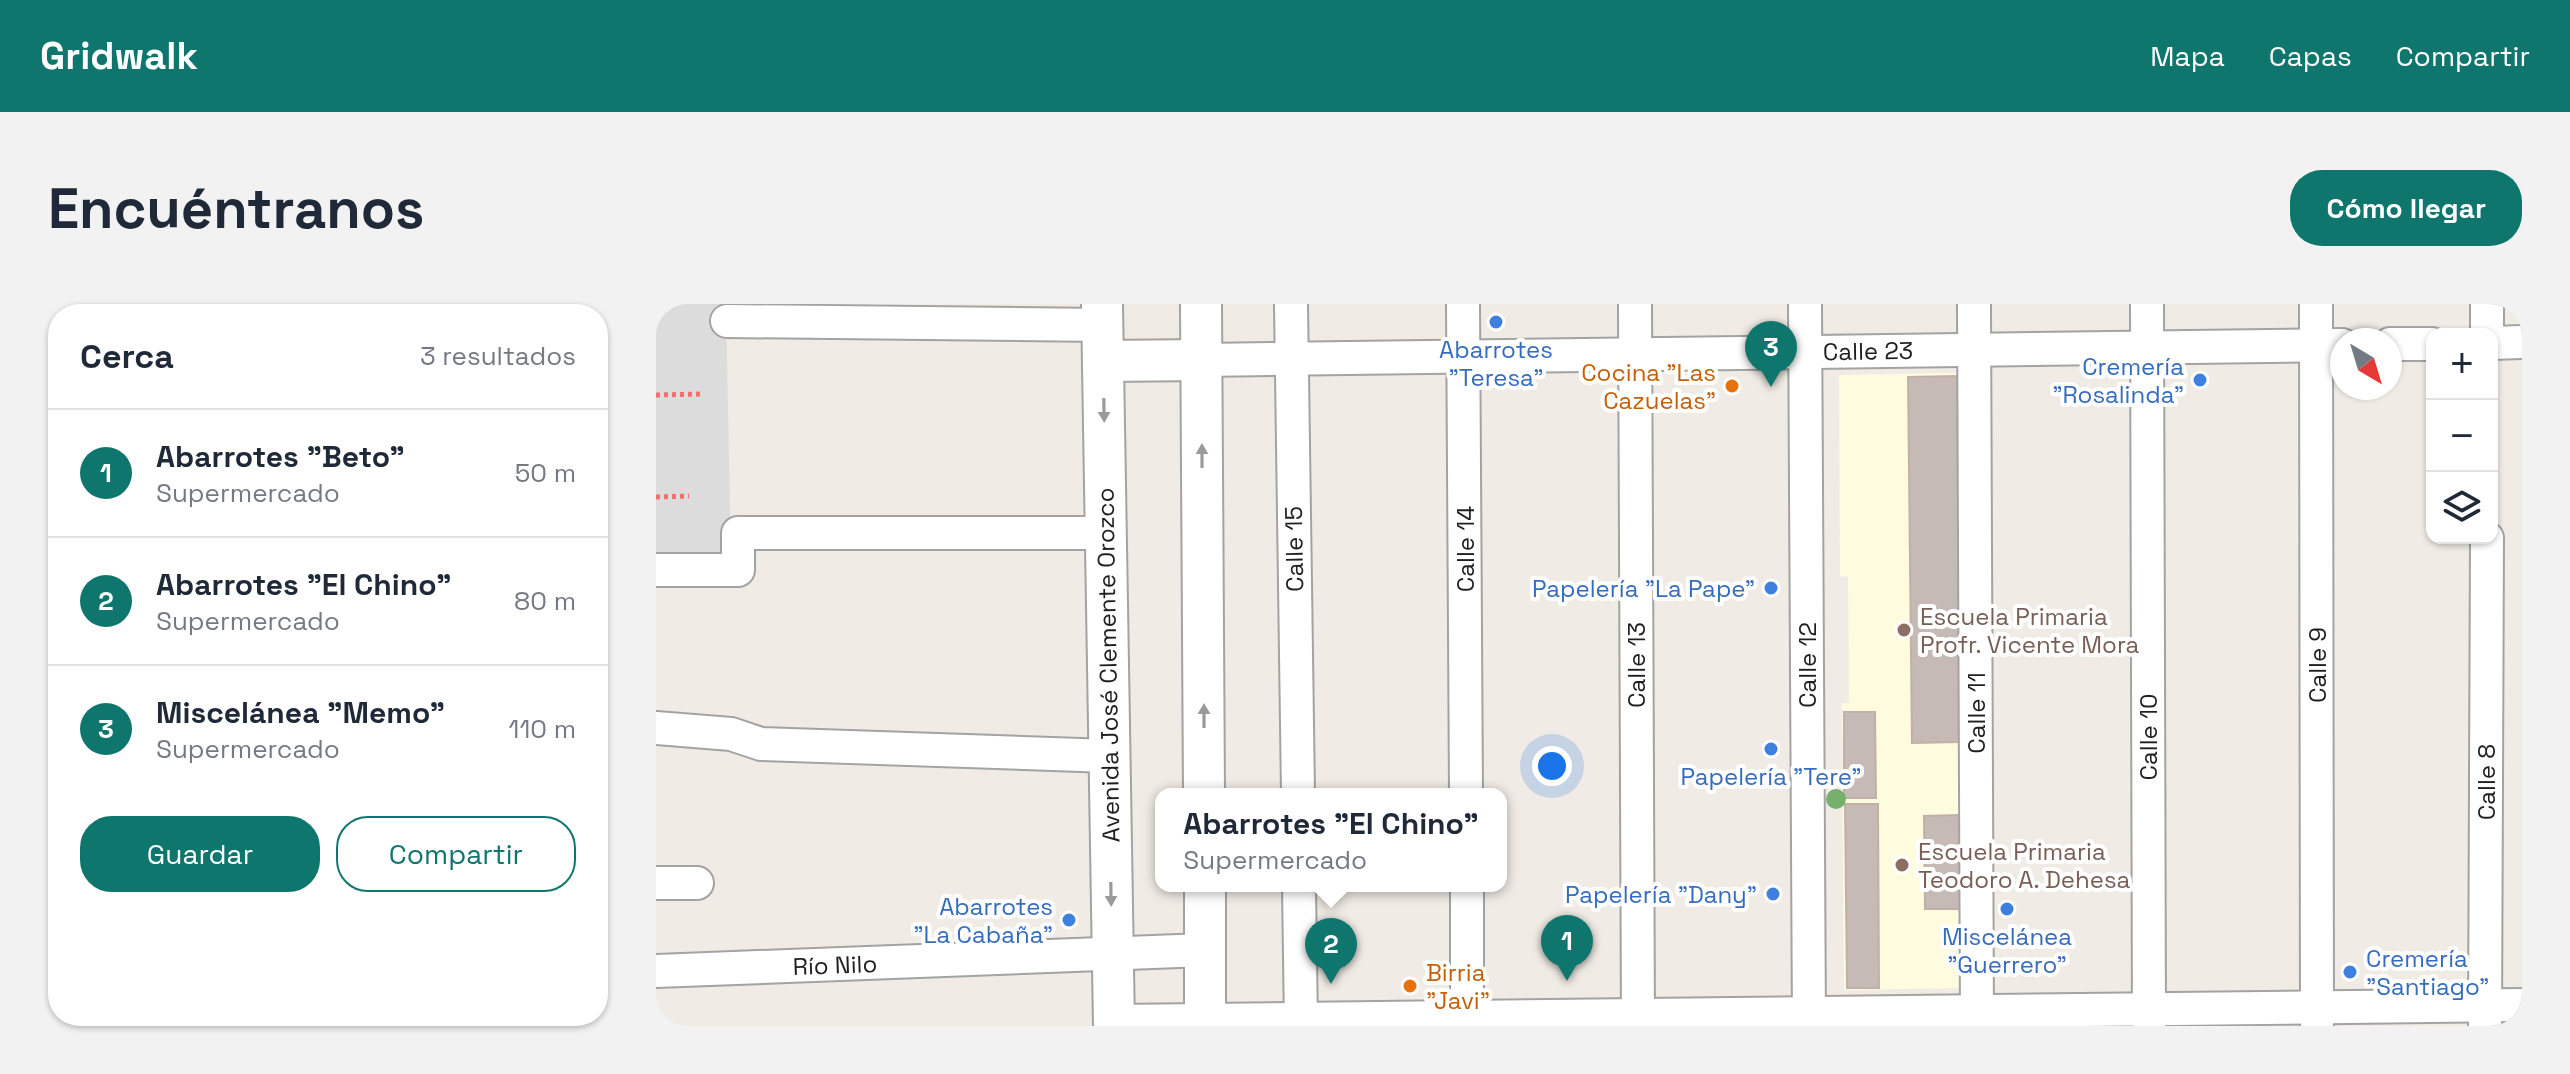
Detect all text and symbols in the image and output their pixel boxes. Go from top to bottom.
text: Gridwalk [40,32,198,80]
text: Mapa [2150,38,2225,74]
text: Capas [2269,38,2352,74]
text: Compartir [2396,38,2530,74]
button: Cómo llegar [2290,170,2522,246]
text: Encuéntranos [48,173,424,244]
marker: Abarrotes "Teresa" [1487,313,1505,331]
pin: 3 [1745,321,1797,387]
north arrow [2330,328,2402,400]
map controls [2426,328,2498,544]
button: + [2426,328,2498,400]
place label: Abarrotes "Teresa" [1439,334,1553,393]
text: Cerca [80,335,174,378]
street label: Calle 23 [1823,335,1913,367]
text: 3 resultados [420,339,576,373]
place label: Cremería "Rosalinda" [2052,351,2184,410]
place label: Cocina "Las Cazuelas" [1581,357,1716,416]
marker: Cremería "Rosalinda" [2191,371,2209,389]
marker: Cocina "Las Cazuelas" [1723,377,1741,395]
one-way arrow [1098,398,1110,423]
button: − [2426,400,2498,472]
text: Abarrotes "Beto" [156,437,405,476]
one-way arrow [1196,443,1208,468]
text: 1 [100,456,112,490]
text: 50 m [515,456,576,490]
button: layers [2426,472,2498,544]
text: Supermercado [156,476,340,510]
street label: Avenida José Clemente Orozco [1089,487,1127,843]
street label: Calle 15 [1278,506,1310,592]
street label: Calle 14 [1450,506,1481,592]
text: Abarrotes "El Chino" [156,565,451,604]
place label: Papelería "La Pape" [1532,573,1755,604]
marker: Papelería "La Pape" [1762,579,1780,597]
text: 2 [98,584,114,618]
text: 80 m [514,584,576,618]
place label: Escuela Primaria Profr. Vicente Mora [1920,601,2140,660]
text: Supermercado [156,604,340,638]
marker: Escuela Primaria Profr. Vicente Mora [1895,621,1913,639]
street label: Calle 13 [1621,622,1652,708]
street label: Calle 12 [1792,622,1823,708]
street label: Calle 9 [2302,627,2333,703]
street label: Calle 11 [1961,672,1992,754]
text: Miscelánea "Memo" [156,693,445,732]
street label: Calle 10 [2133,694,2164,780]
one-way arrow [1198,703,1210,728]
text: 3 [98,712,114,746]
text: 110 m [509,712,576,746]
text: Supermercado [156,732,340,766]
marker: Papelería "Tere" [1762,740,1780,758]
street label: Calle 8 [2471,744,2502,820]
your location [1532,746,1572,786]
place label: Papelería "Tere" [1681,761,1861,792]
popup [1155,788,1507,892]
text: Abarrotes "El Chino" [1183,804,1479,843]
button: Guardar [80,816,320,892]
button: Compartir [336,816,576,892]
place label: Escuela Primaria Teodoro A. Dehesa [1918,836,2130,895]
text: Supermercado [1183,843,1367,877]
marker: Escuela Primaria Teodoro A. Dehesa [1893,856,1911,874]
place label: Papelería "Dany" [1565,879,1757,910]
one-way arrow [1105,882,1118,907]
marker: Papelería "Dany" [1764,885,1782,903]
place label: Abarrotes "La Cabaña" [913,891,1053,950]
marker: Miscelánea "Guerrero" [1998,900,2016,918]
marker: Abarrotes "La Cabaña" [1060,911,1078,929]
pin: 1 [1541,915,1593,981]
pin: 2 [1305,918,1357,984]
place label: Miscelánea "Guerrero" [1942,921,2072,980]
place label: Cremería "Santiago" [2366,943,2489,1002]
street label: Río Nilo [792,948,878,982]
place label: Birria "Javi" [1426,957,1490,1016]
marker: Cremería "Santiago" [2341,963,2359,981]
marker: Birria "Javi" [1401,977,1419,995]

